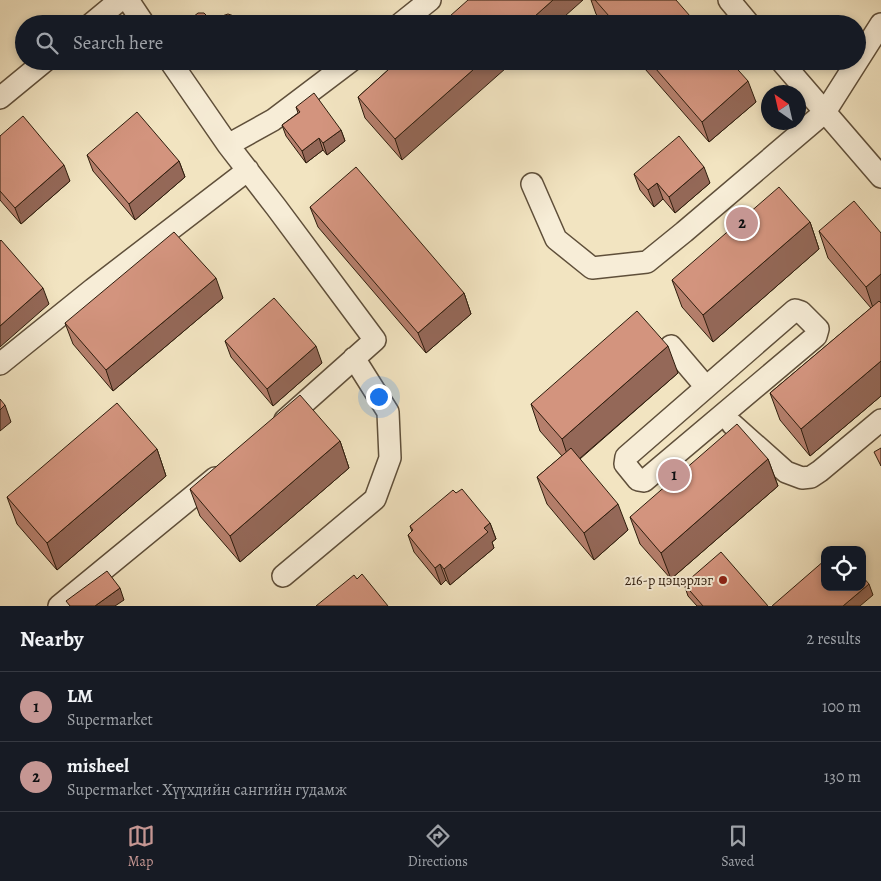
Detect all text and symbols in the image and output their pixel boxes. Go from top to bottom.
search box [15,15,866,70]
icon: search [33,29,61,57]
text: Search here [73,30,163,56]
north arrow [761,85,806,130]
pin: 2 [726,204,758,242]
your location [366,384,392,410]
pin: 1 [658,456,690,494]
map controls [821,546,866,591]
button: locate [821,546,866,591]
place label: 216-р цэцэрлэг [625,571,713,590]
marker: 216-р цэцэрлэг [717,574,729,586]
text: Nearby [20,625,83,653]
text: 2 results [806,628,861,650]
text: LM [67,683,93,709]
text: 1 [33,696,39,718]
text: 100 m [822,696,861,718]
text: Supermarket [67,709,153,731]
text: misheel [67,753,129,779]
text: 2 [32,766,40,788]
text: 130 m [824,766,861,788]
text: Supermarket · Хүүхдийн сангийн гудамж [67,779,347,801]
tab: Map [127,822,155,871]
tab: Directions [408,822,468,871]
tab: Saved [721,822,754,871]

